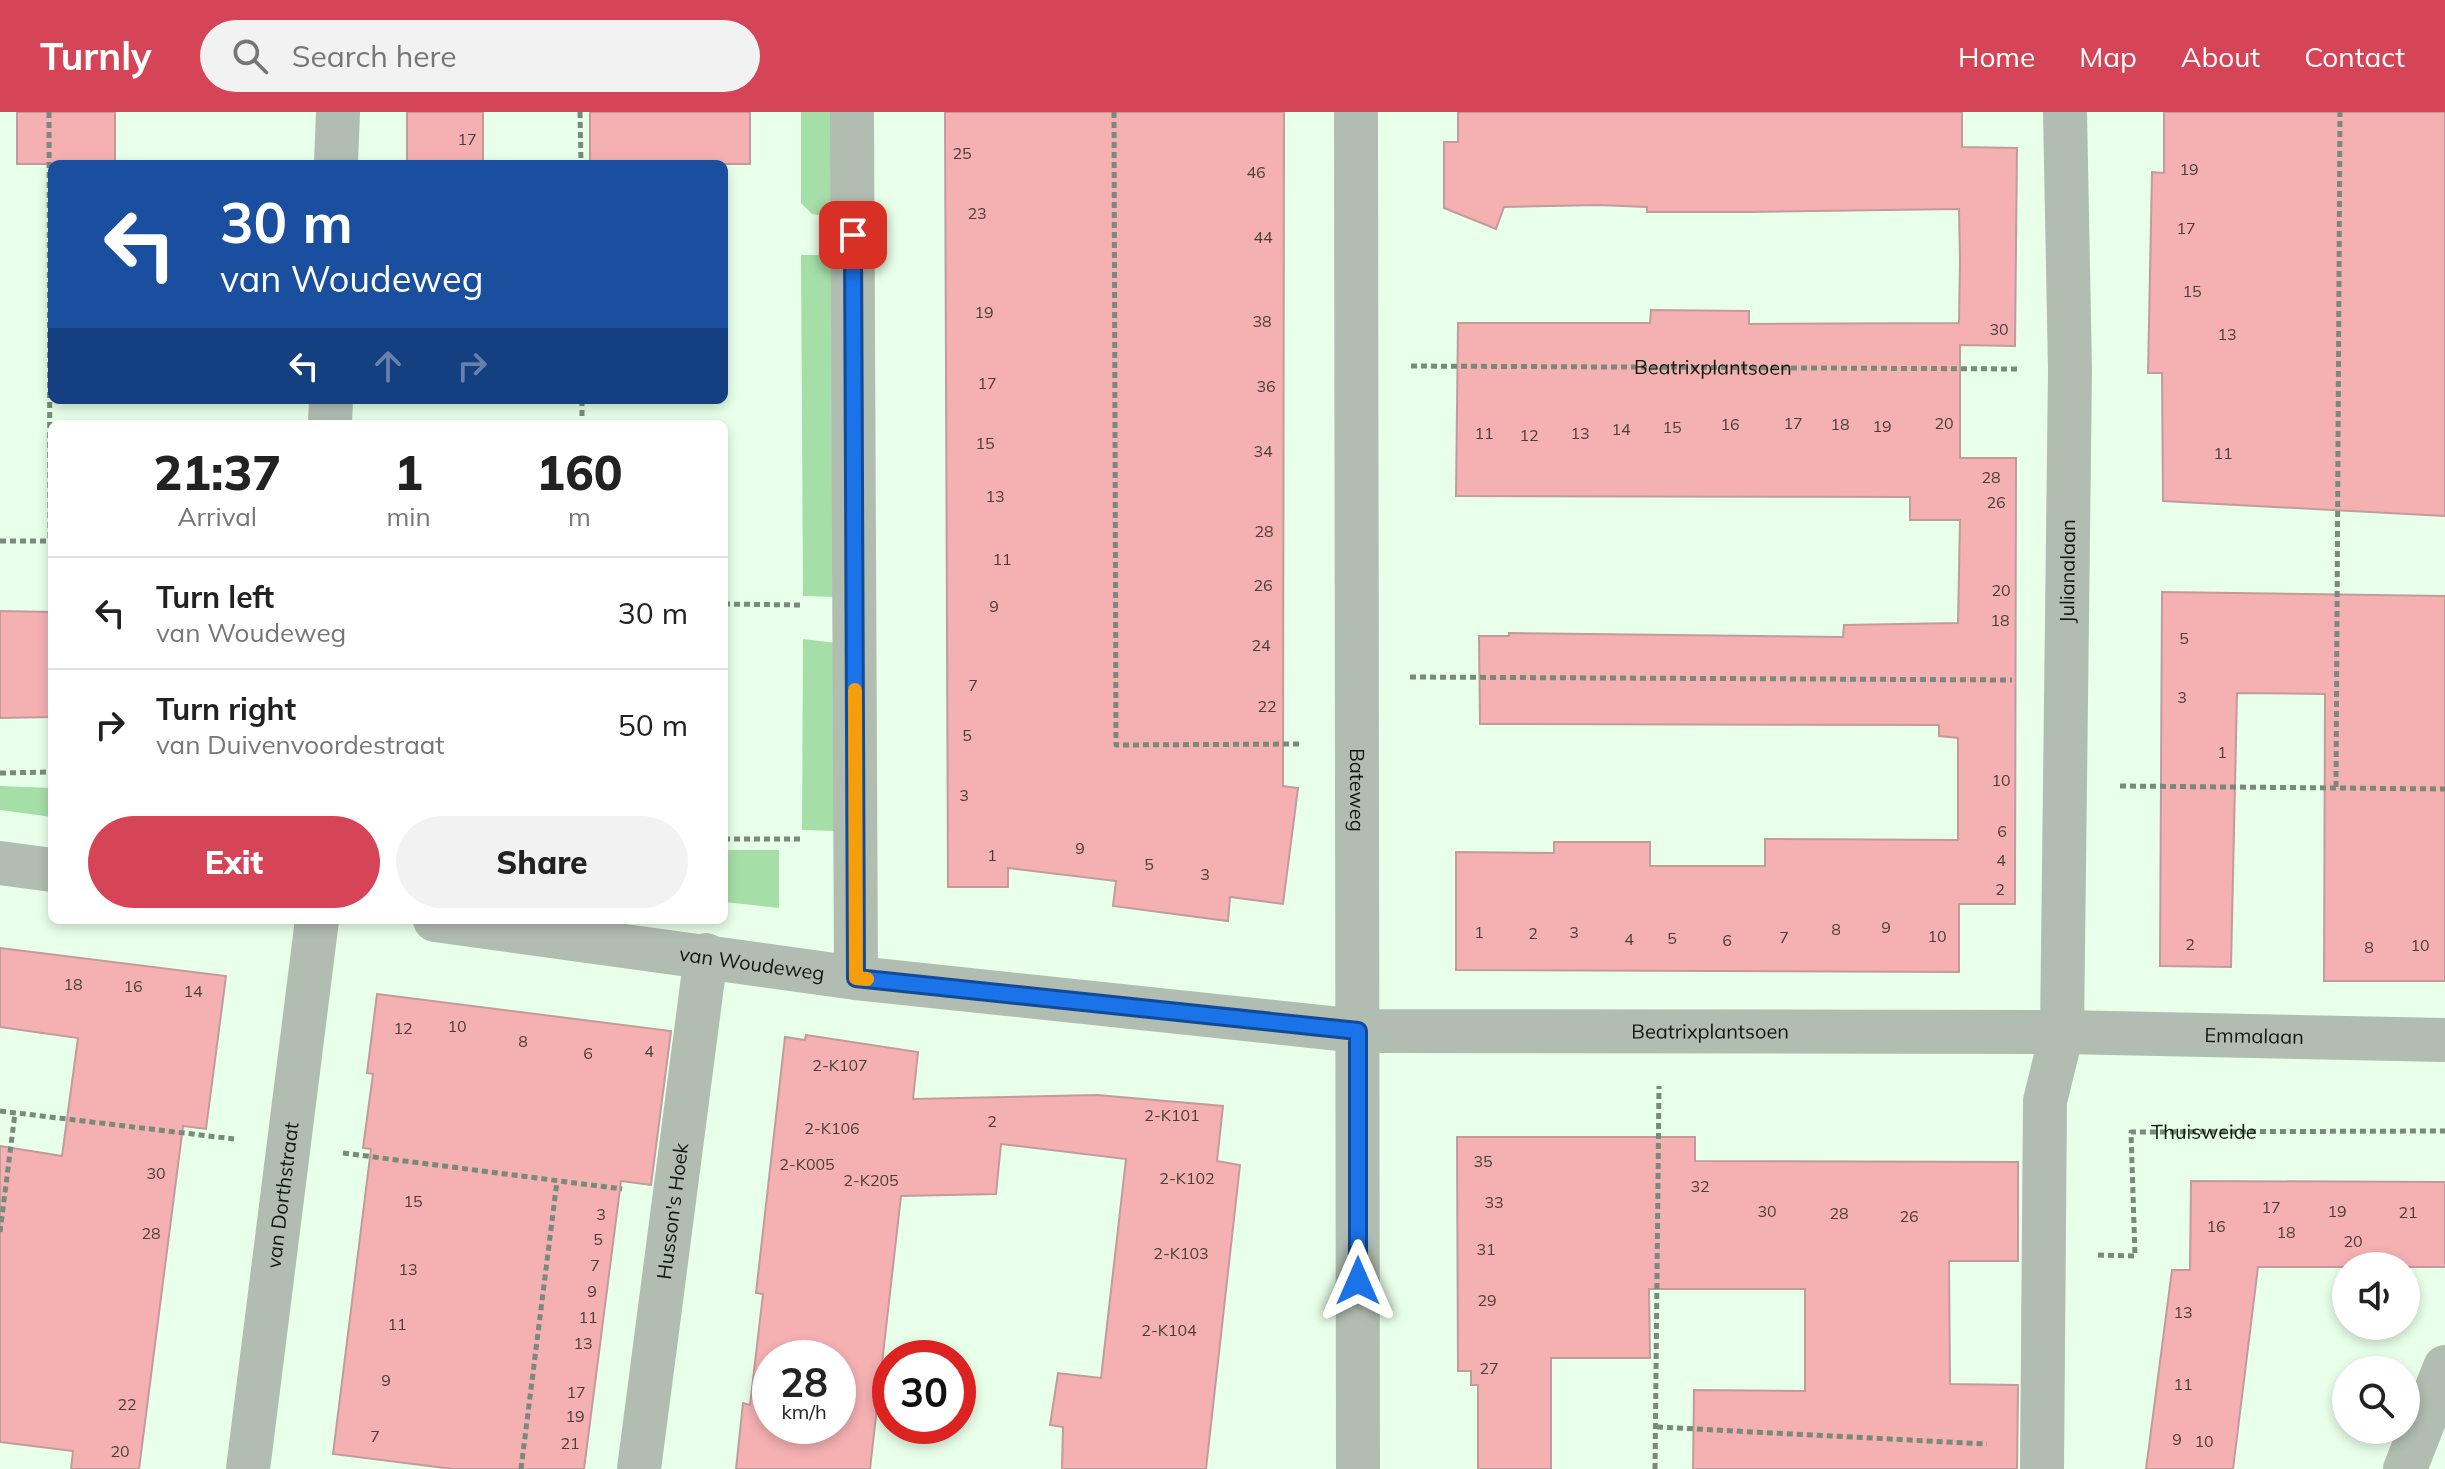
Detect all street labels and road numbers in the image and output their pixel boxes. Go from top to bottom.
street label: Beatrixplantsoen [1634,354,1792,380]
street label: Julianalaan [2054,519,2080,623]
street label: Bateweg [1345,748,1370,832]
street label: van Woudeweg [678,941,826,986]
street label: Beatrixplantsoen [1631,1018,1789,1044]
street label: Emmalaan [2204,1022,2304,1049]
street label: Thuisweide [2151,1119,2257,1144]
street label: van Dorthstraat [260,1120,304,1270]
street label: Husson's Hoek [651,1141,693,1281]

